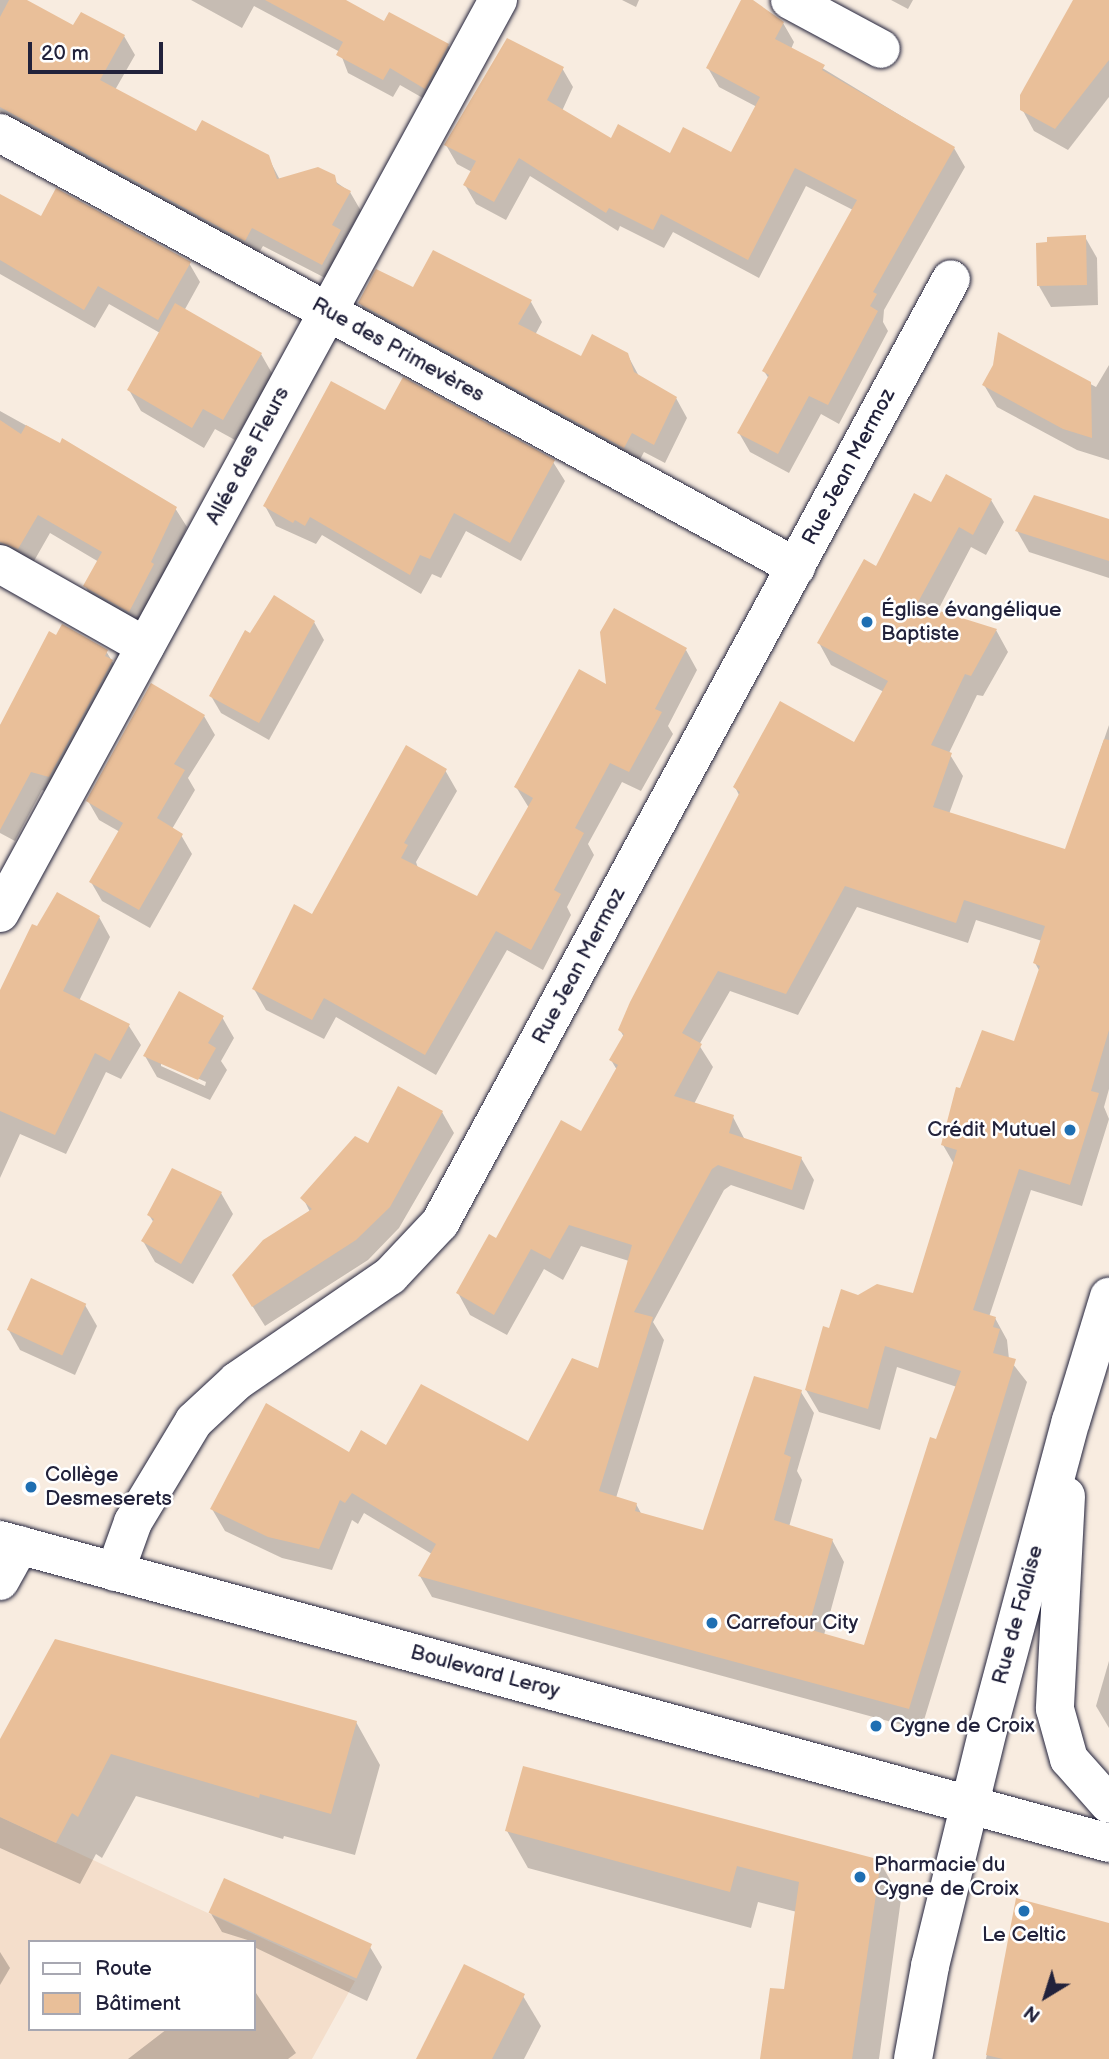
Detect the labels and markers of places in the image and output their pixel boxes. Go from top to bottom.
place label: Église évangélique Baptiste [881,597,1062,647]
marker: Église évangélique Baptiste [859,614,875,630]
place label: Crédit Mutuel [927,1117,1056,1143]
marker: Crédit Mutuel [1062,1122,1078,1138]
place label: Collège Desmeserets [45,1462,172,1512]
marker: Collège Desmeserets [23,1479,39,1495]
place label: Carrefour City [726,1610,858,1636]
marker: Carrefour City [704,1615,720,1631]
place label: Cygne de Croix [890,1713,1035,1739]
marker: Cygne de Croix [868,1718,884,1734]
place label: Pharmacie du Cygne de Croix [874,1852,1019,1902]
marker: Pharmacie du Cygne de Croix [852,1869,868,1885]
marker: Le Celtic [1016,1903,1032,1919]
place label: Le Celtic [982,1922,1066,1948]

